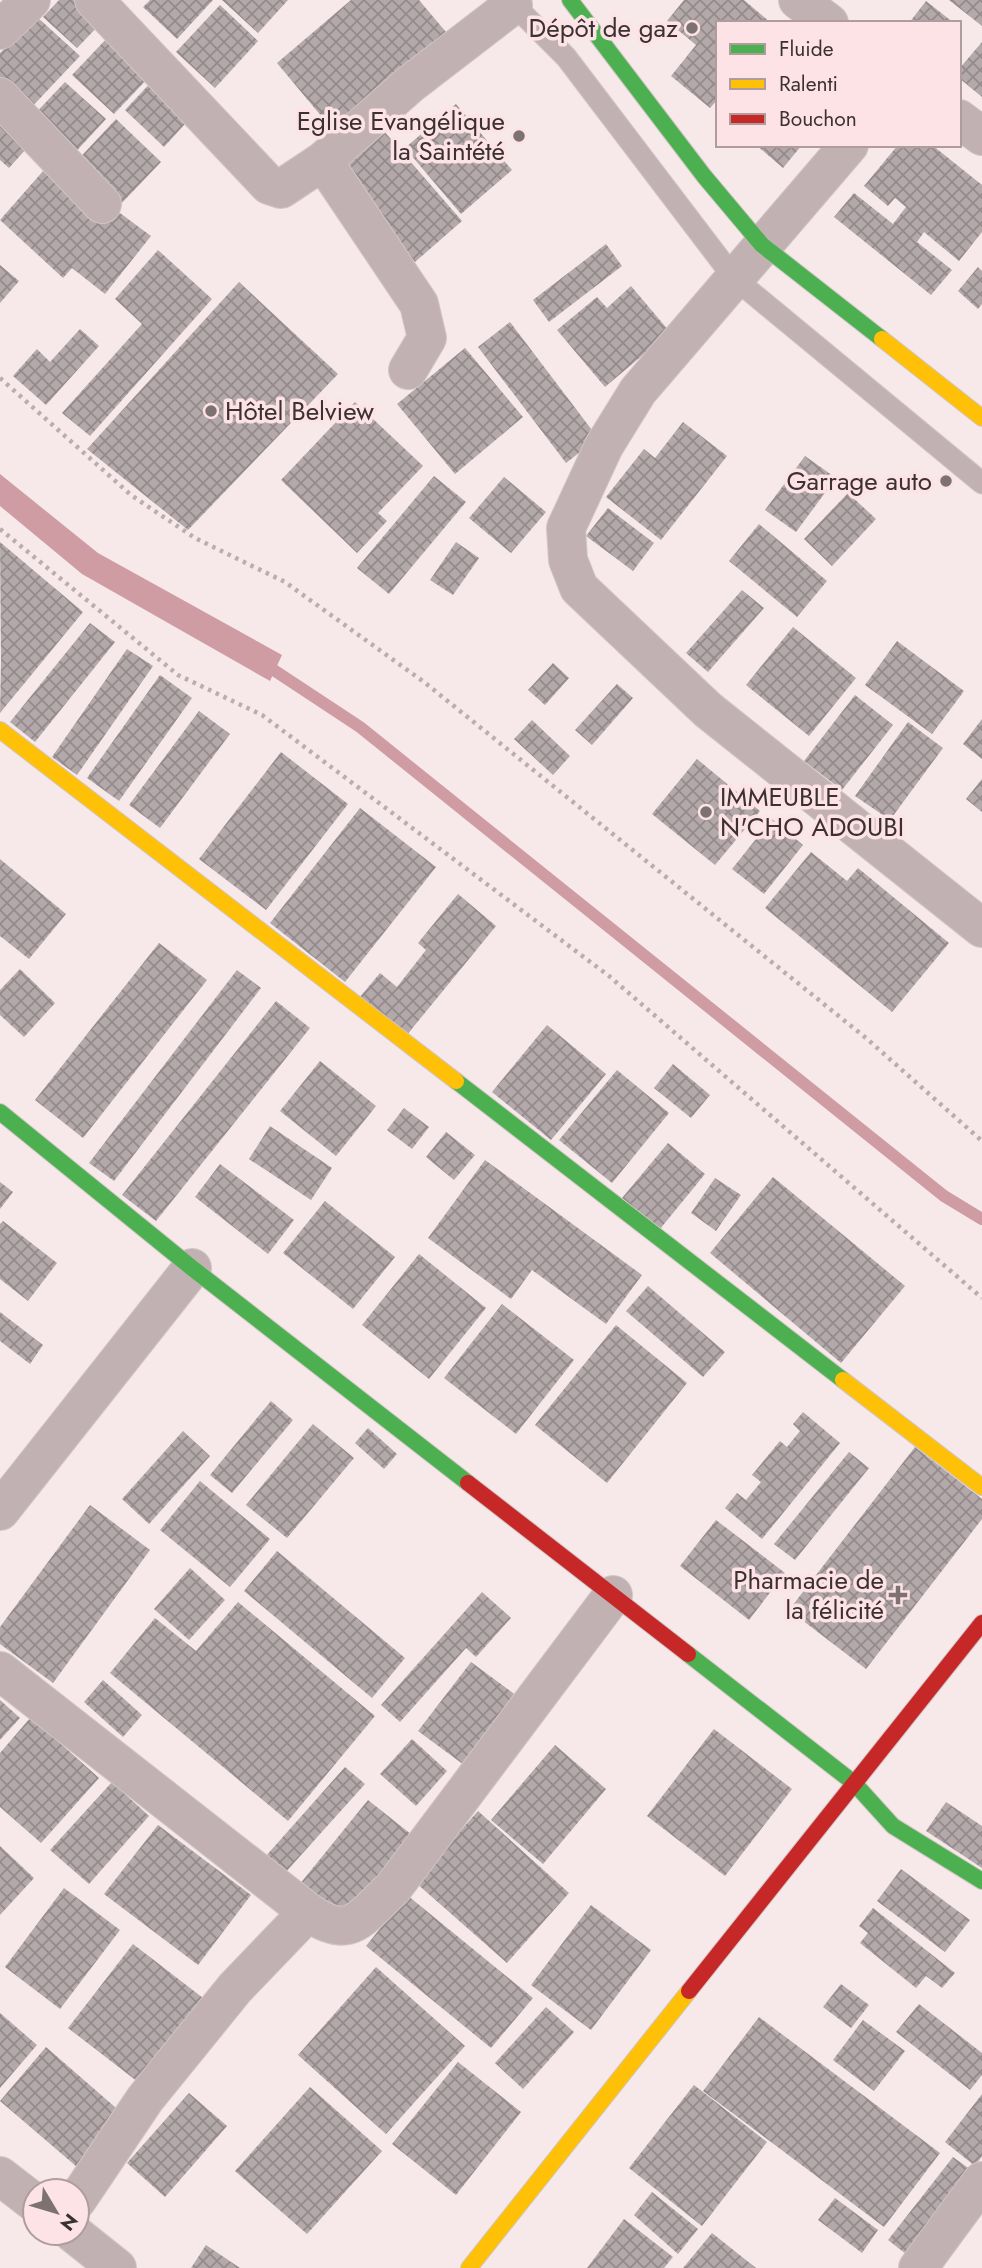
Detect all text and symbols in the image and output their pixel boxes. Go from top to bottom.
place label: Dépôt de gaz [529,9,678,47]
marker: Dépôt de gaz [684,20,700,36]
legend [716,21,961,147]
text: Fluide [779,34,834,64]
text: Ralenti [779,69,838,99]
place label: Eglise Evangélique la Saintété [297,102,505,170]
text: Bouchon [779,104,857,134]
marker: Eglise Evangélique la Saintété [511,128,527,144]
place label: Hôtel Belview [225,392,374,430]
marker: Hôtel Belview [203,403,219,419]
place label: Garrage auto [786,462,932,500]
marker: Garrage auto [938,473,954,489]
place label: IMMEUBLE N'CHO ADOUBI [720,778,904,846]
marker: IMMEUBLE N'CHO ADOUBI [698,804,714,820]
place label: Pharmacie de la félicité [733,1561,884,1629]
marker: Pharmacie de la félicité [890,1587,906,1603]
north arrow [21,2177,91,2247]
text: N [54,2208,84,2236]

